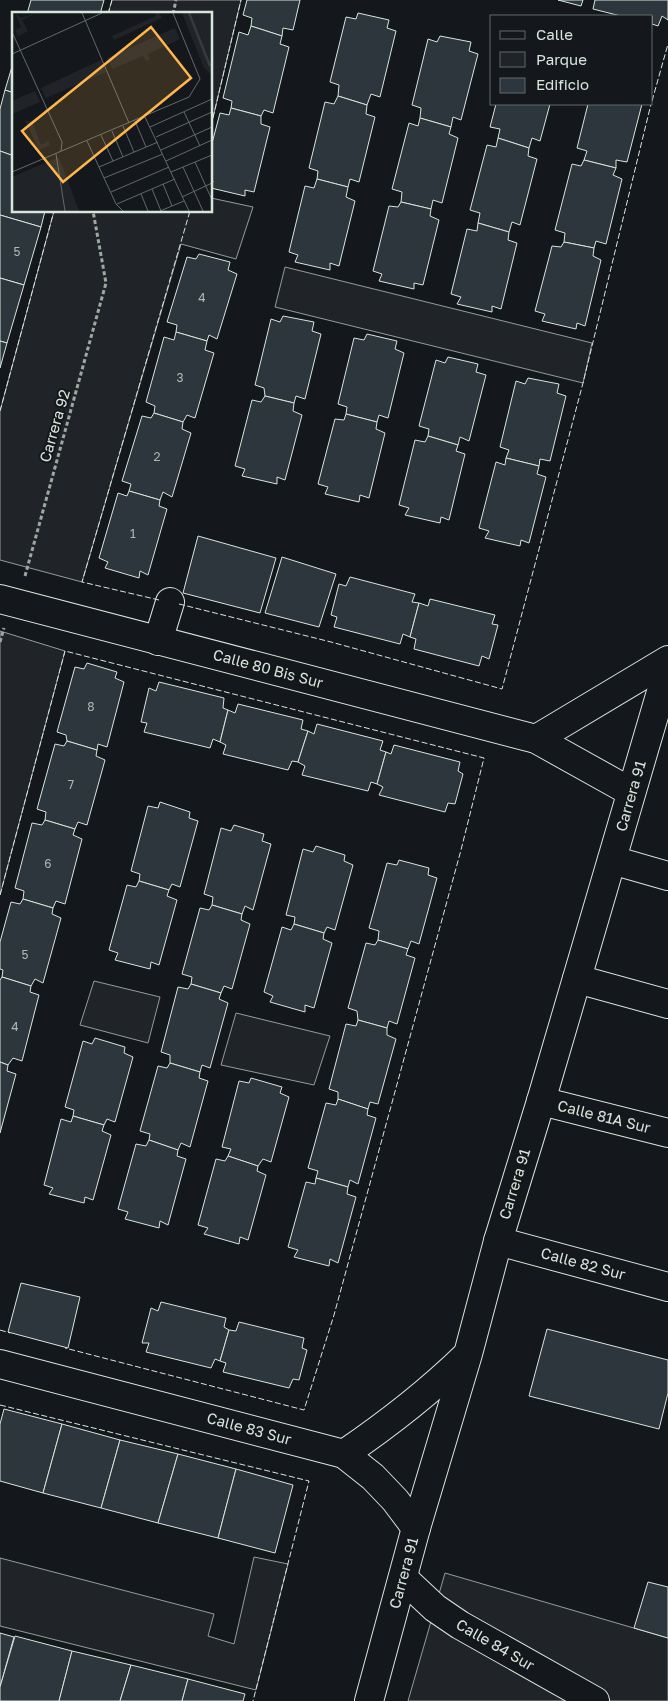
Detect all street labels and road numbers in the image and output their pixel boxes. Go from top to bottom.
street label: Carrera 92 [35,387,73,464]
street label: Calle 80 Bis Sur [211,645,325,691]
street label: Carrera 91 [611,758,649,833]
street label: Calle 81A Sur [556,1096,653,1136]
street label: Carrera 91 [495,1146,533,1221]
street label: Calle 82 Sur [539,1243,628,1283]
street label: Calle 83 Sur [205,1408,294,1448]
street label: Carrera 91 [385,1535,421,1610]
street label: Calle 84 Sur [453,1615,538,1674]

